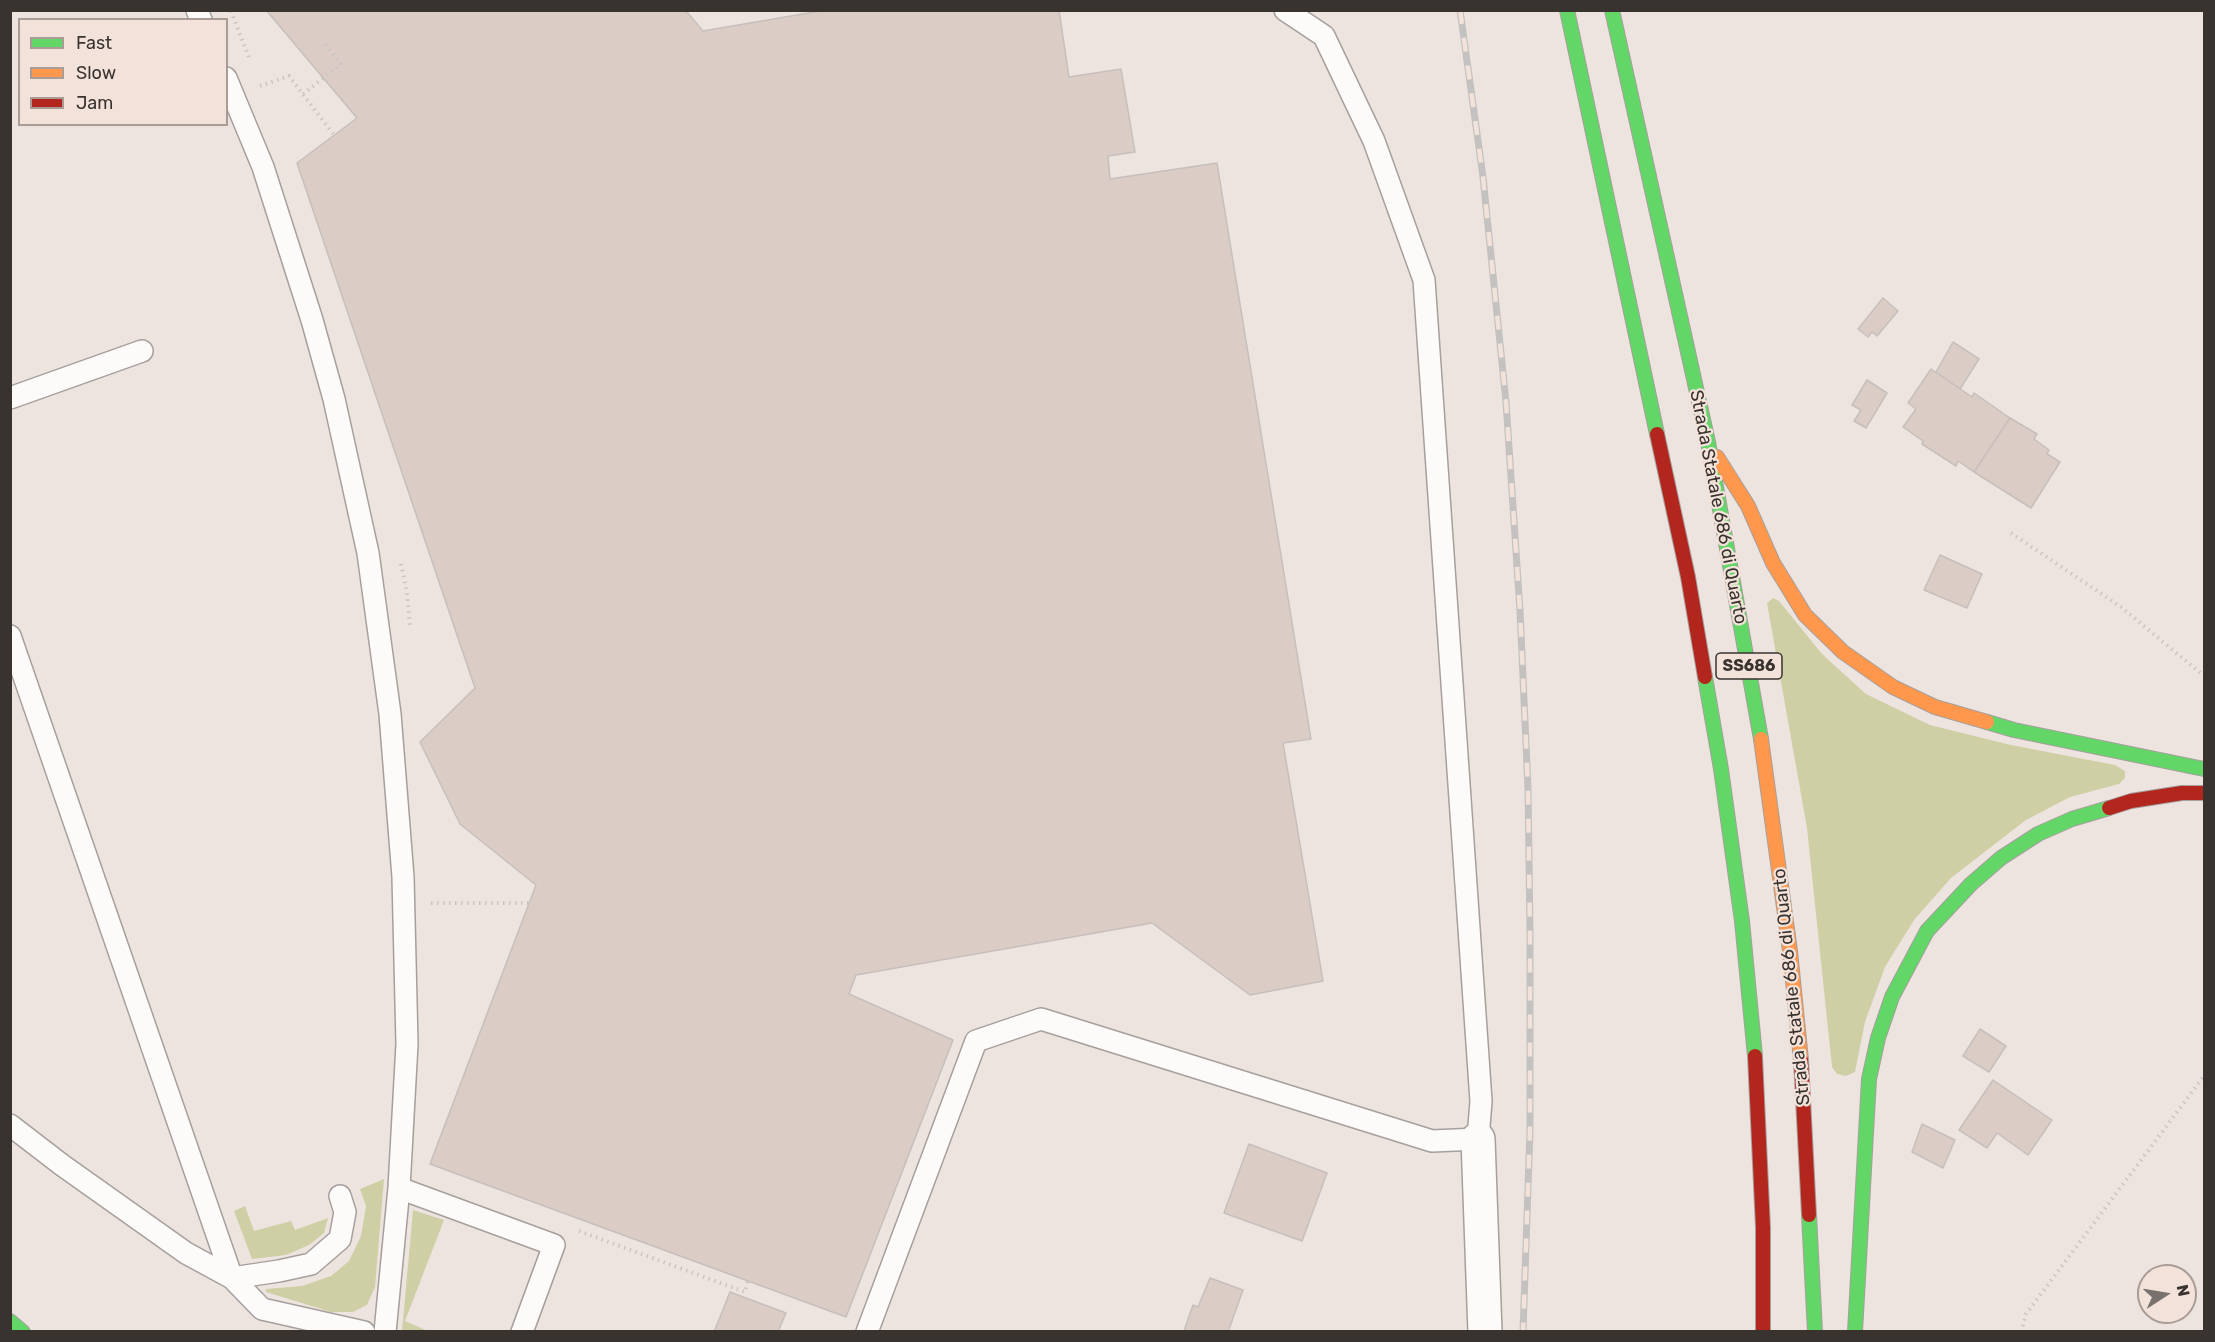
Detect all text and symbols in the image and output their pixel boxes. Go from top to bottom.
legend [18,18,228,126]
text: Fast [76,32,112,54]
text: Slow [76,62,116,84]
text: Jam [76,92,113,114]
street label: Strada Statale 686 di Quarto [1685,388,1751,626]
road number: SS686 [1716,653,1782,679]
street label: Strada Statale 686 di Quarto [1769,867,1815,1107]
north arrow [2137,1264,2197,1324]
text: N [2173,1283,2194,1298]

